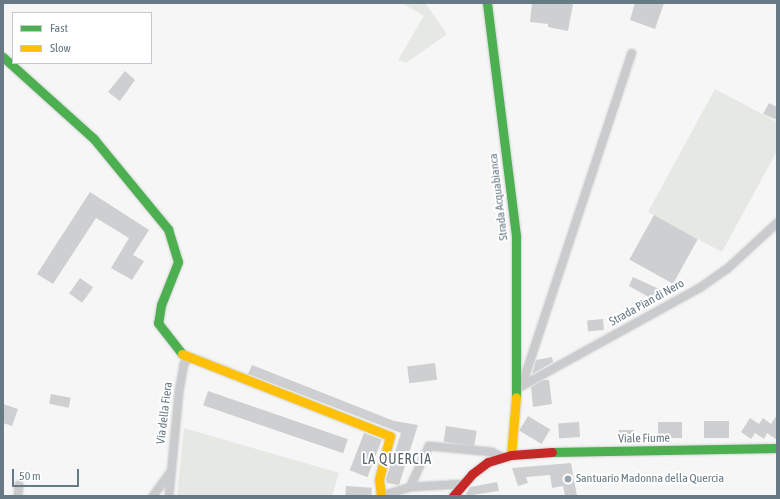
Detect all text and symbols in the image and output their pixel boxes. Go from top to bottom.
legend [12,12,152,64]
text: Fast [50,21,68,35]
text: Slow [50,41,71,55]
street label: Strada Acquabianca [487,153,511,241]
street label: Strada Pian di Nero [607,276,687,330]
street label: Via della Fiera [154,381,176,445]
street label: Viale Fiume [618,431,670,447]
district label: LA QUERCIA [362,451,432,467]
scale bar [14,461,81,487]
text: 50 m [19,469,41,483]
place label: Santuario Madonna della Quercia [576,472,724,486]
marker: Santuario Madonna della Quercia [563,474,573,484]

